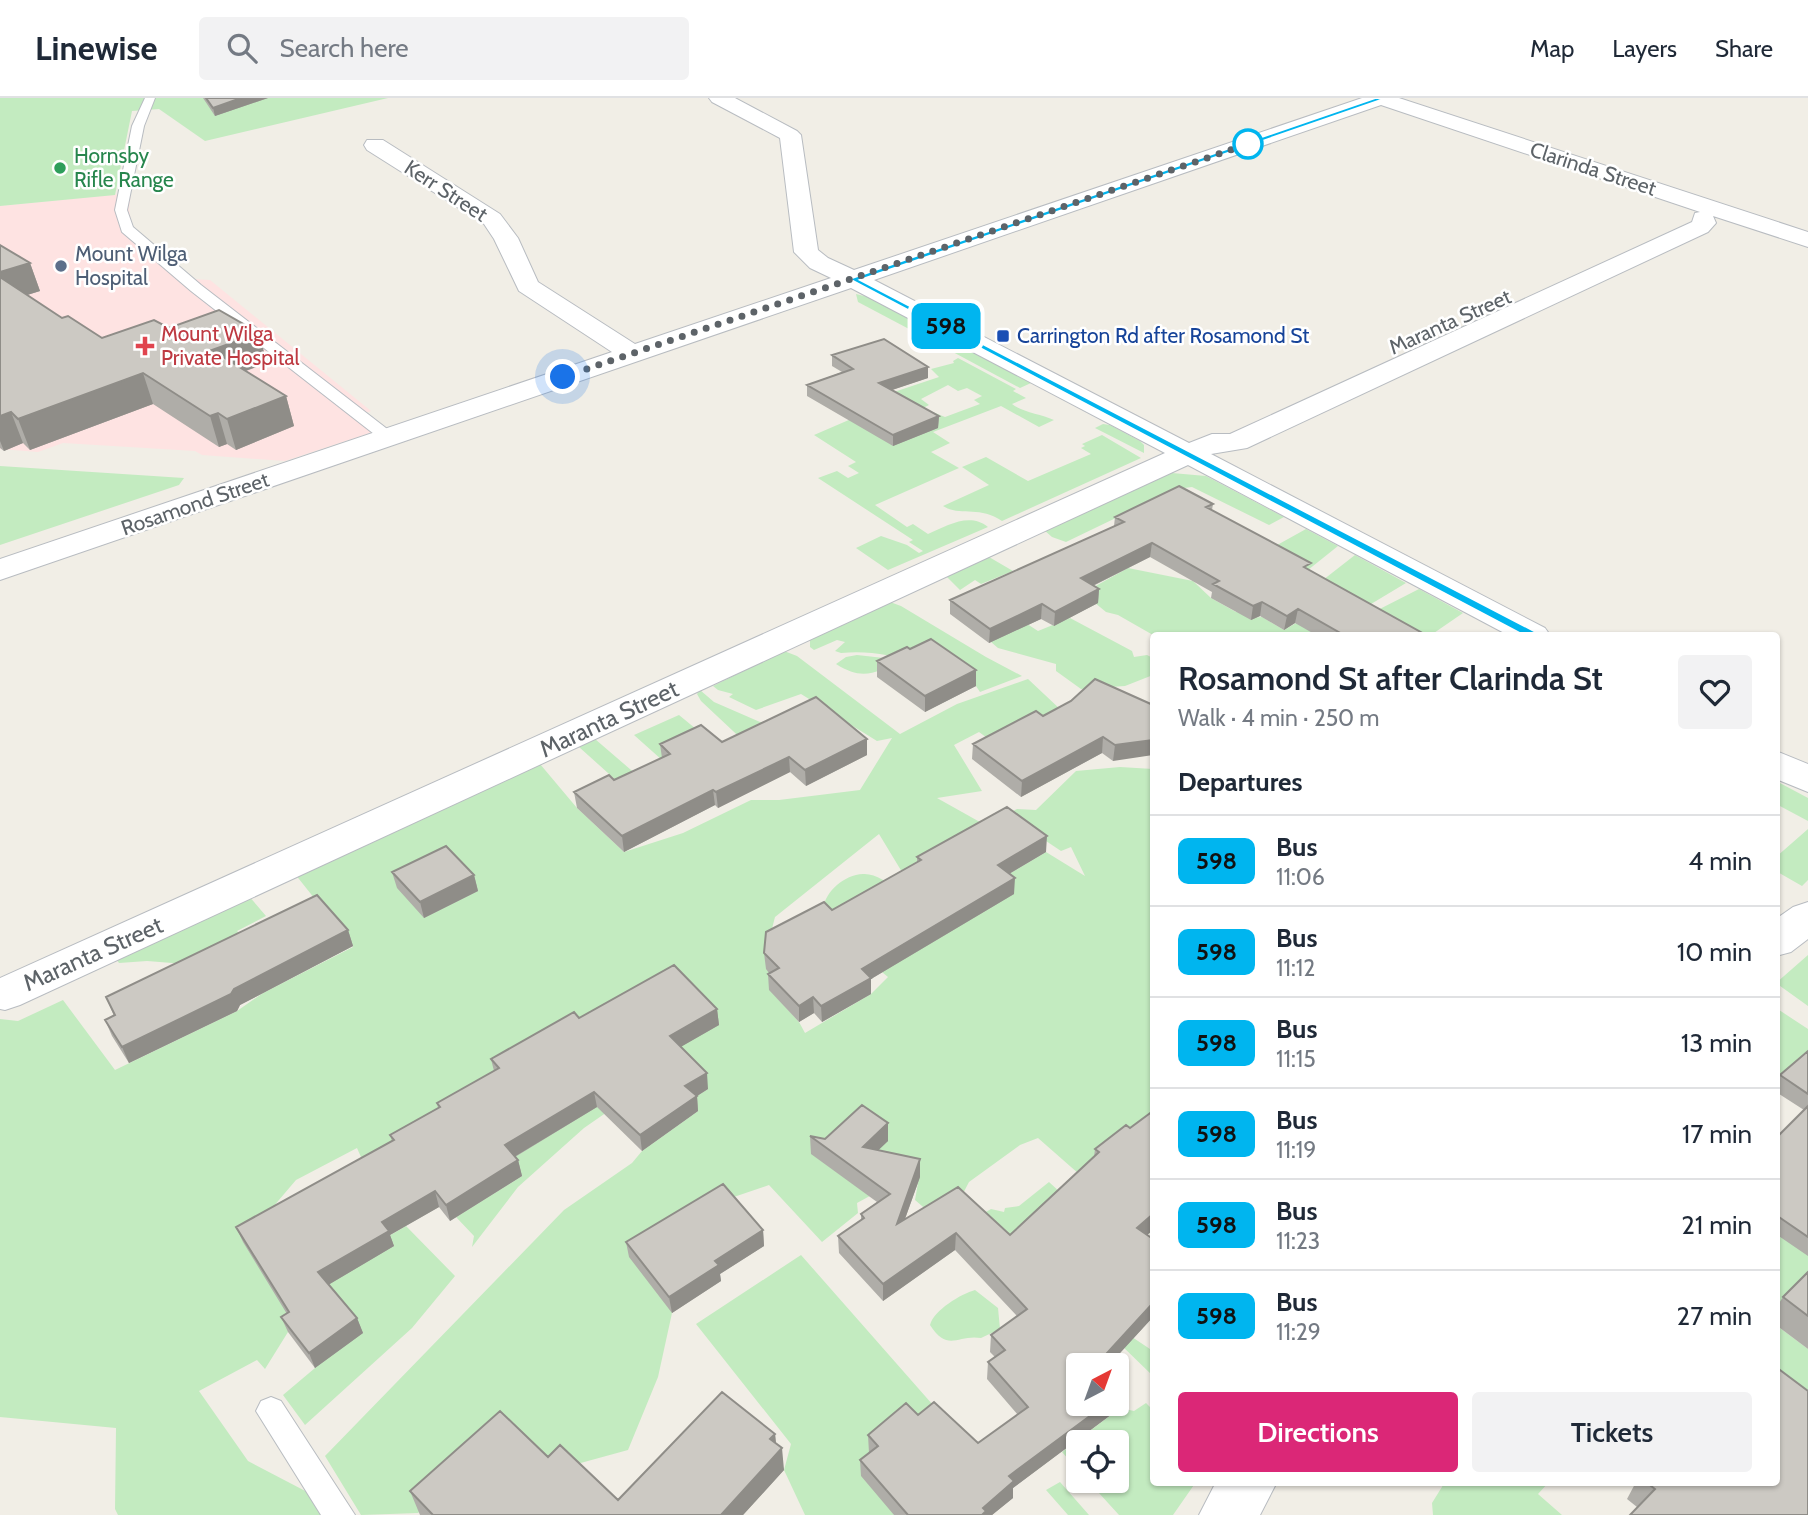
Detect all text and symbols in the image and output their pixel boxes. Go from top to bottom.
search box [199,17,689,80]
text: Linewise [35,28,157,68]
icon: search [223,29,261,67]
text: Search here [279,32,409,64]
text: Map [1530,34,1574,63]
text: Layers [1612,34,1677,63]
text: Share [1715,34,1773,63]
unlabelled marker [1233,129,1263,159]
street label: Clarinda Street [1527,136,1659,201]
place label: Hornsby Rifle Range [74,143,174,192]
street label: Kerr Street [400,155,492,227]
marker: Hornsby Rifle Range [52,160,68,176]
place label: Mount Wilga Hospital [75,241,187,290]
marker: Mount Wilga Hospital [53,258,69,274]
street label: Maranta Street [1385,283,1515,360]
line badge: 598 [906,303,986,349]
text: 598 [926,311,966,340]
place label: Mount Wilga Private Hospital [161,321,300,370]
place label: Carrington Rd after Rosamond St [1017,323,1309,348]
marker: Carrington Rd after Rosamond St [995,328,1011,344]
marker: Mount Wilga Private Hospital [135,336,155,356]
your location [545,359,580,394]
street label: Rosamond Street [118,467,272,541]
button: heart [1678,655,1752,729]
text: Rosamond St after Clarinda St [1178,658,1603,698]
street label: Maranta Street [535,674,683,763]
text: Walk · 4 min · 250 m [1178,704,1380,732]
text: Departures [1178,766,1302,798]
text: Bus [1276,831,1317,863]
text: 4 min [1688,845,1752,877]
text: 598 [1196,846,1237,875]
text: 11:06 [1276,863,1325,891]
street label: Maranta Street [19,910,167,997]
text: Bus [1276,922,1317,954]
text: 10 min [1677,936,1752,968]
text: 598 [1196,937,1237,966]
text: 11:12 [1276,954,1315,982]
text: Bus [1276,1013,1317,1045]
text: 13 min [1681,1027,1752,1059]
text: 598 [1196,1028,1237,1057]
text: 11:15 [1276,1045,1316,1073]
text: Bus [1276,1104,1317,1136]
text: 17 min [1682,1118,1752,1150]
text: 598 [1196,1119,1237,1148]
text: 11:19 [1276,1136,1316,1164]
text: Bus [1276,1195,1317,1227]
text: 21 min [1681,1209,1752,1241]
text: 598 [1196,1210,1237,1239]
text: 11:23 [1276,1227,1320,1255]
text: Bus [1276,1286,1317,1318]
text: 27 min [1677,1300,1752,1332]
text: 598 [1196,1301,1237,1330]
text: 11:29 [1276,1318,1321,1346]
north arrow [1066,1353,1129,1416]
map controls [1066,1353,1129,1493]
button: Directions [1178,1392,1458,1472]
button: Tickets [1472,1392,1752,1472]
button: locate [1066,1430,1129,1493]

